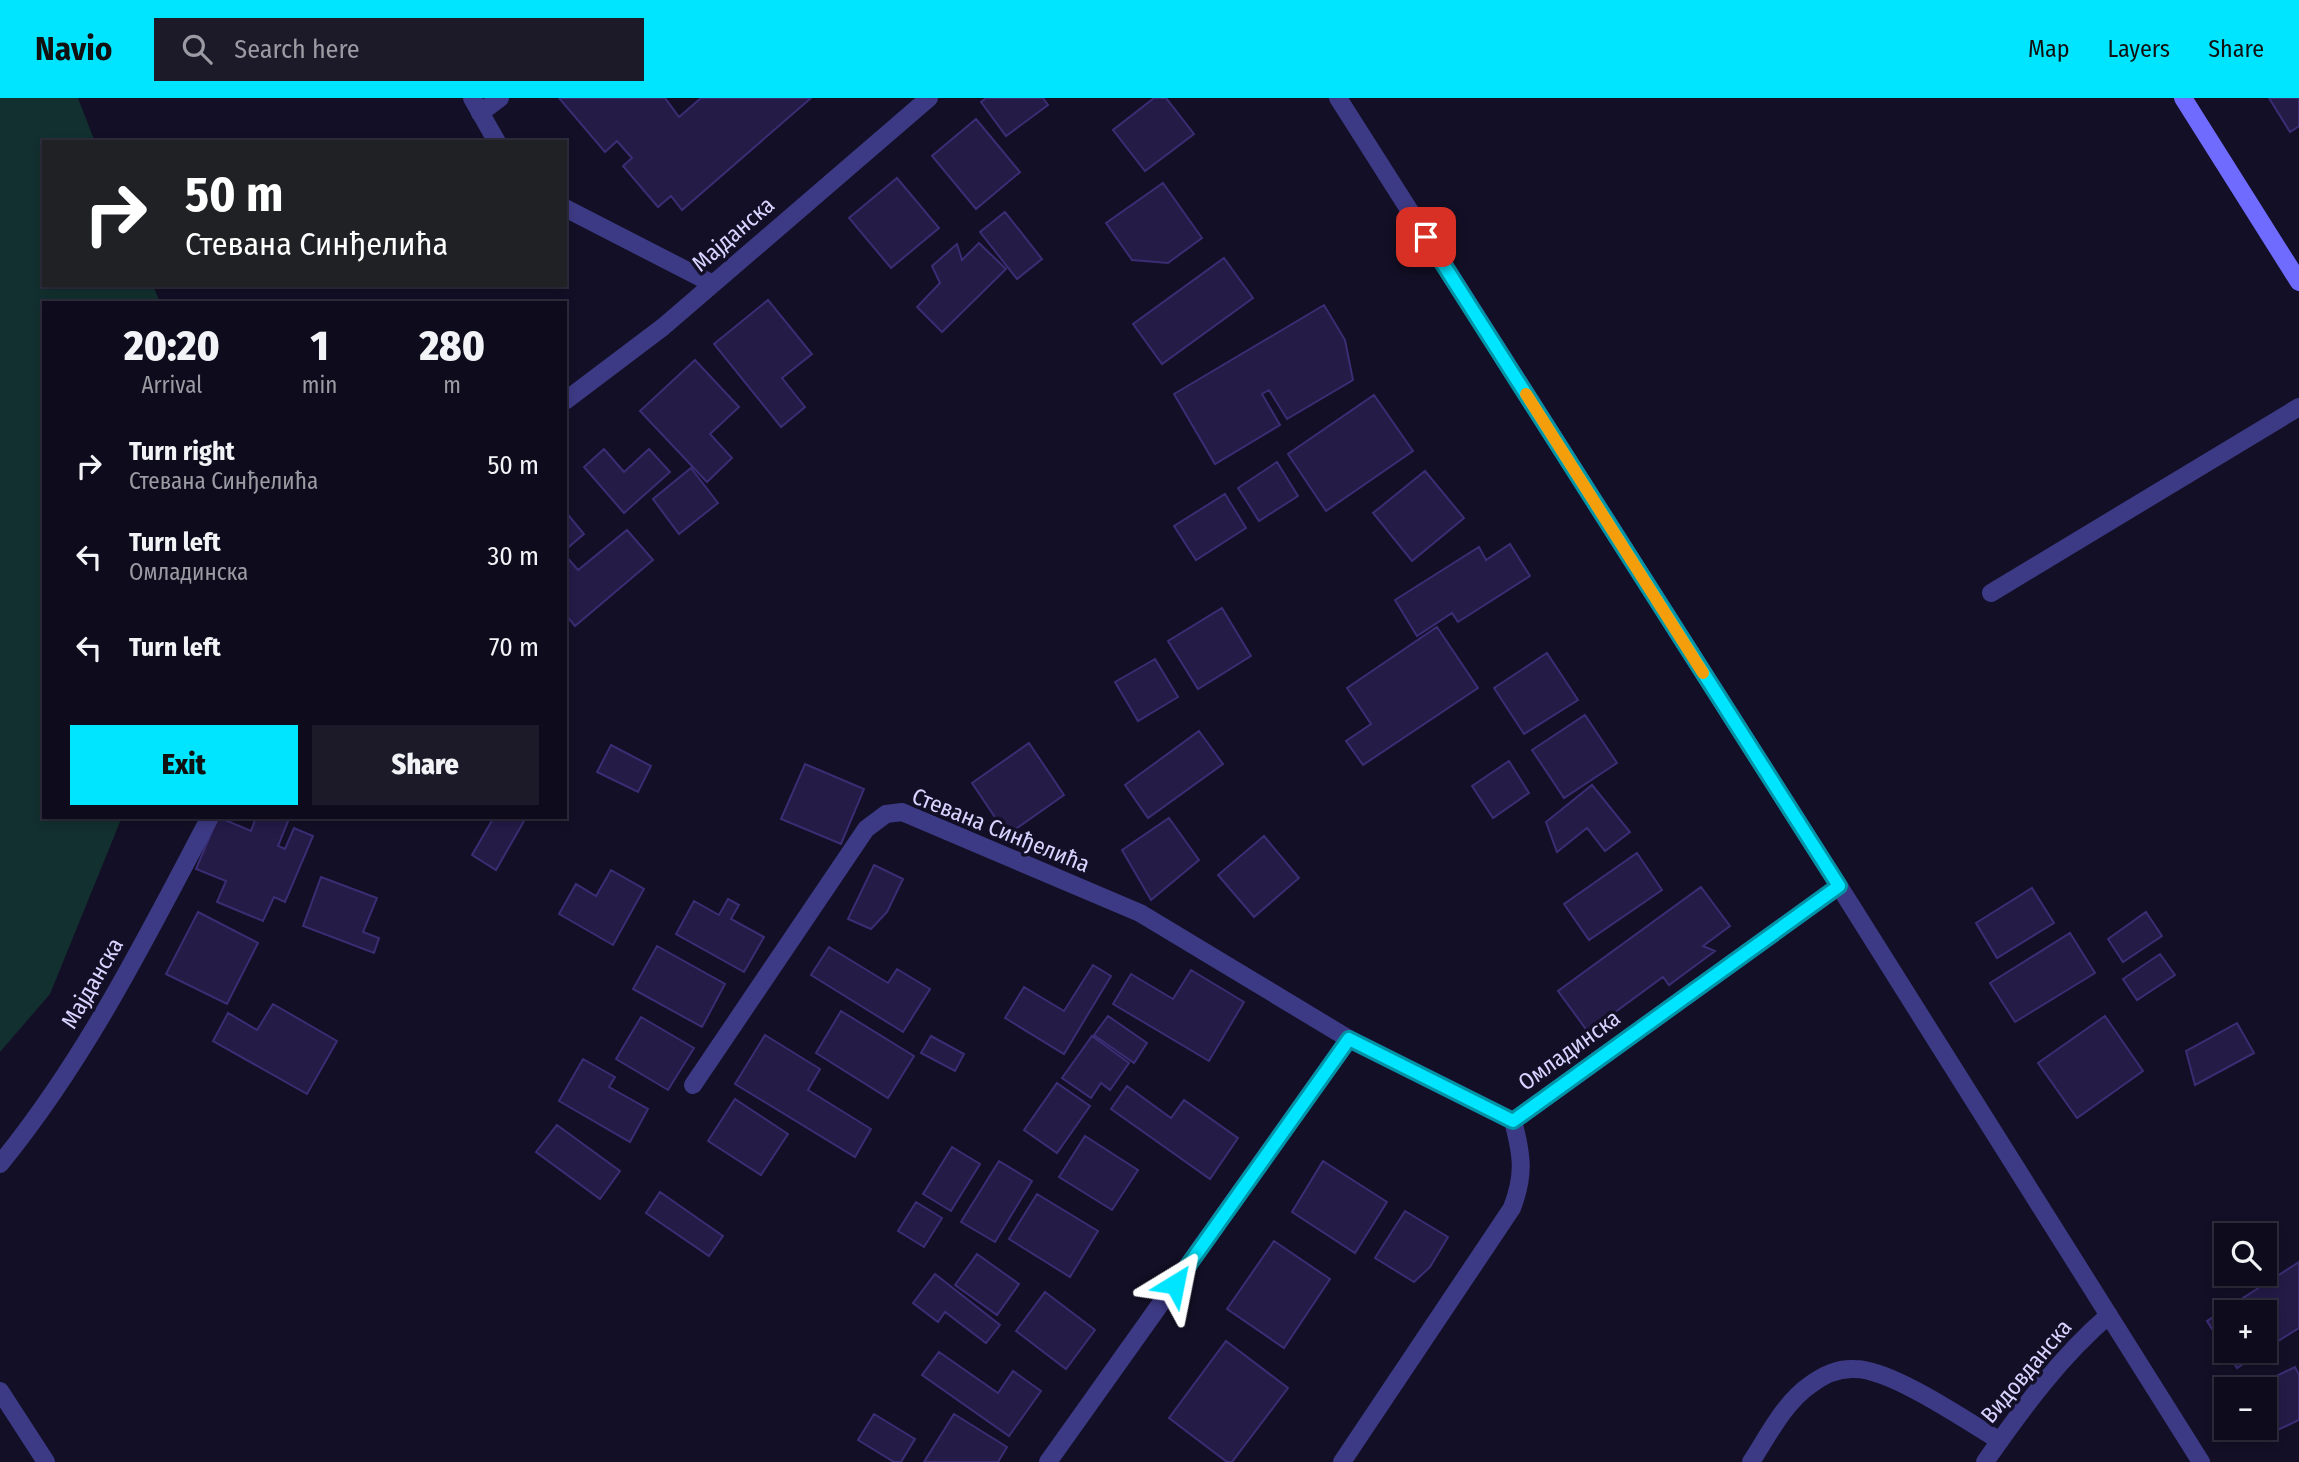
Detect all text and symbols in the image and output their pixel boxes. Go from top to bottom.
search box [154,18,644,81]
text: Navio [35,29,112,69]
icon: search [178,30,216,68]
text: Search here [234,34,360,65]
text: Map [2028,35,2070,63]
text: Layers [2108,35,2170,63]
text: Share [2208,35,2264,63]
text: 50 m [185,165,283,224]
icon: right [70,168,161,259]
street label: Мајданска [686,191,780,277]
pin [1396,207,1456,267]
icon: arrive [1407,218,1445,256]
text: Стевана Синђелића [185,225,448,263]
text: 20:20 [124,321,220,371]
text: 1 [310,321,329,371]
text: 280 [419,321,485,371]
text: Arrival [141,371,202,399]
text: min [302,371,337,399]
text: m [443,371,461,399]
text: Turn right [129,436,235,467]
icon: right [70,447,108,485]
text: 50 m [487,450,539,481]
text: Стевана Синђелића [129,467,318,495]
text: Turn left [129,527,221,558]
icon: left [70,538,108,576]
text: 30 m [488,541,539,572]
text: Омладинска [129,558,248,586]
icon: left [70,629,108,667]
text: Turn left [129,632,221,663]
text: 70 m [489,632,539,663]
button: Exit [70,725,298,805]
button: Share [312,725,539,805]
street label: Стевана Синђелића [908,782,1094,878]
street label: Мајданска [55,933,129,1033]
street label: Омладинска [1513,1004,1625,1096]
map controls [2214,1223,2277,1440]
button: search [2214,1223,2277,1286]
position arrow [1138,1247,1212,1321]
button: + [2214,1300,2277,1363]
street label: Видовданска [1975,1313,2077,1429]
button: − [2214,1377,2277,1440]

